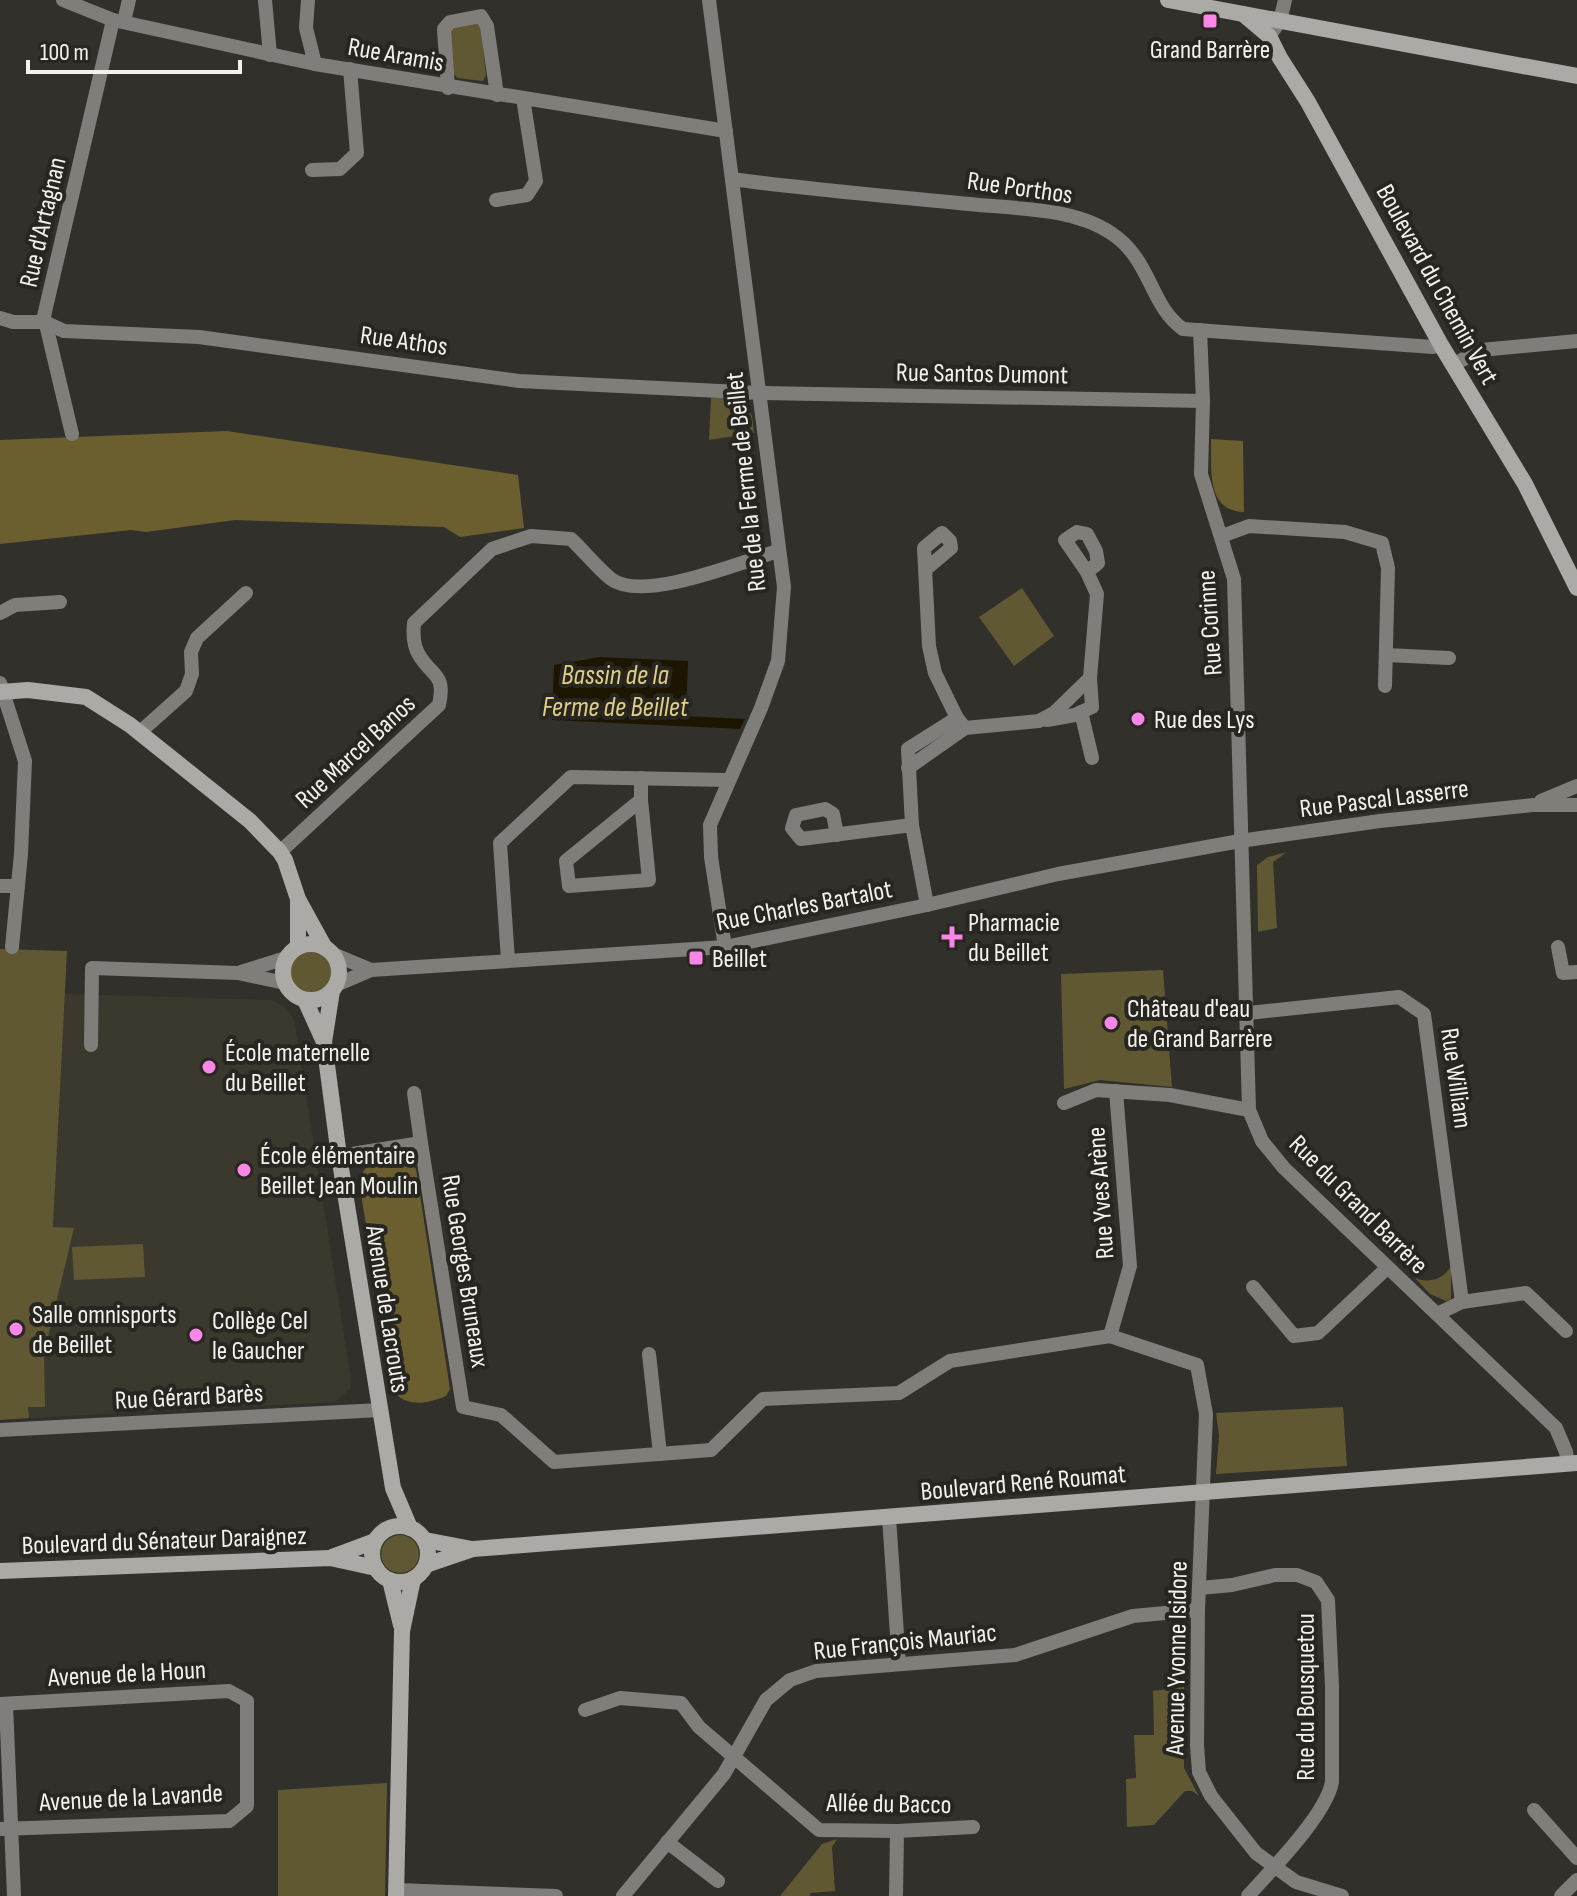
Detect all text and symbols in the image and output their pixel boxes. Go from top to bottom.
marker: Grand Barrère [1201,12,1219,30]
scale bar [28,24,240,74]
street label: Rue Aramis [345,32,446,79]
place label: Grand Barrère [1150,35,1270,66]
text: 100 m [40,38,89,67]
street label: Rue d'Artagnan [13,154,73,290]
street label: Rue Porthos [965,166,1075,211]
street label: Boulevard du Chemin Vert [1369,179,1505,390]
street label: Rue Athos [358,320,449,363]
street label: Rue Santos Dumont [896,357,1068,392]
street label: Rue de la Ferme de Beillet [720,370,773,593]
street label: Rue Corinne [1191,569,1230,677]
water label: Bassin de la Ferme de Beillet [542,659,689,724]
street label: Rue Marcel Banos [290,689,422,815]
place label: Rue des Lys [1154,705,1255,736]
marker: Rue des Lys [1129,710,1147,728]
street label: Rue Pascal Lasserre [1298,774,1470,825]
street label: Rue Charles Bartalot [714,874,895,939]
place label: Pharmacie du Beillet [968,908,1060,969]
marker: Pharmacie du Beillet [943,928,961,946]
place label: Beillet [712,944,767,975]
marker: Beillet [687,949,705,967]
place label: Château d'eau de Grand Barrère [1127,994,1273,1055]
marker: Château d'eau de Grand Barrère [1102,1014,1120,1032]
street label: Rue William [1433,1026,1478,1130]
place label: École maternelle du Beillet [225,1038,370,1099]
marker: École maternelle du Beillet [200,1058,218,1076]
street label: Rue Yves Arène [1081,1126,1122,1260]
street label: Rue du Grand Barrère [1282,1129,1434,1281]
place label: École élémentaire Beillet Jean Moulin [260,1141,418,1202]
marker: École élémentaire Beillet Jean Moulin [235,1161,253,1179]
street label: Rue Georges Bruneaux [434,1173,495,1370]
street label: Avenue de Lacrouts [358,1222,415,1395]
place label: Salle omnisports de Beillet [32,1300,177,1361]
place label: Collège Cel le Gaucher [212,1306,308,1367]
marker: Salle omnisports de Beillet [7,1320,25,1338]
marker: Collège Cel le Gaucher [187,1326,205,1344]
street label: Rue Gérard Barès [114,1378,264,1417]
street label: Boulevard René Roumat [919,1459,1127,1508]
street label: Boulevard du Sénateur Daraignez [21,1521,307,1562]
street label: Avenue Yvonne Isidore [1160,1561,1195,1756]
street label: Rue du Bousquetou [1291,1613,1322,1781]
street label: Rue François Mauriac [812,1617,998,1668]
street label: Avenue de la Houn [46,1655,207,1694]
street label: Avenue de la Lavande [38,1778,224,1819]
street label: Allée du Bacco [825,1788,952,1821]

